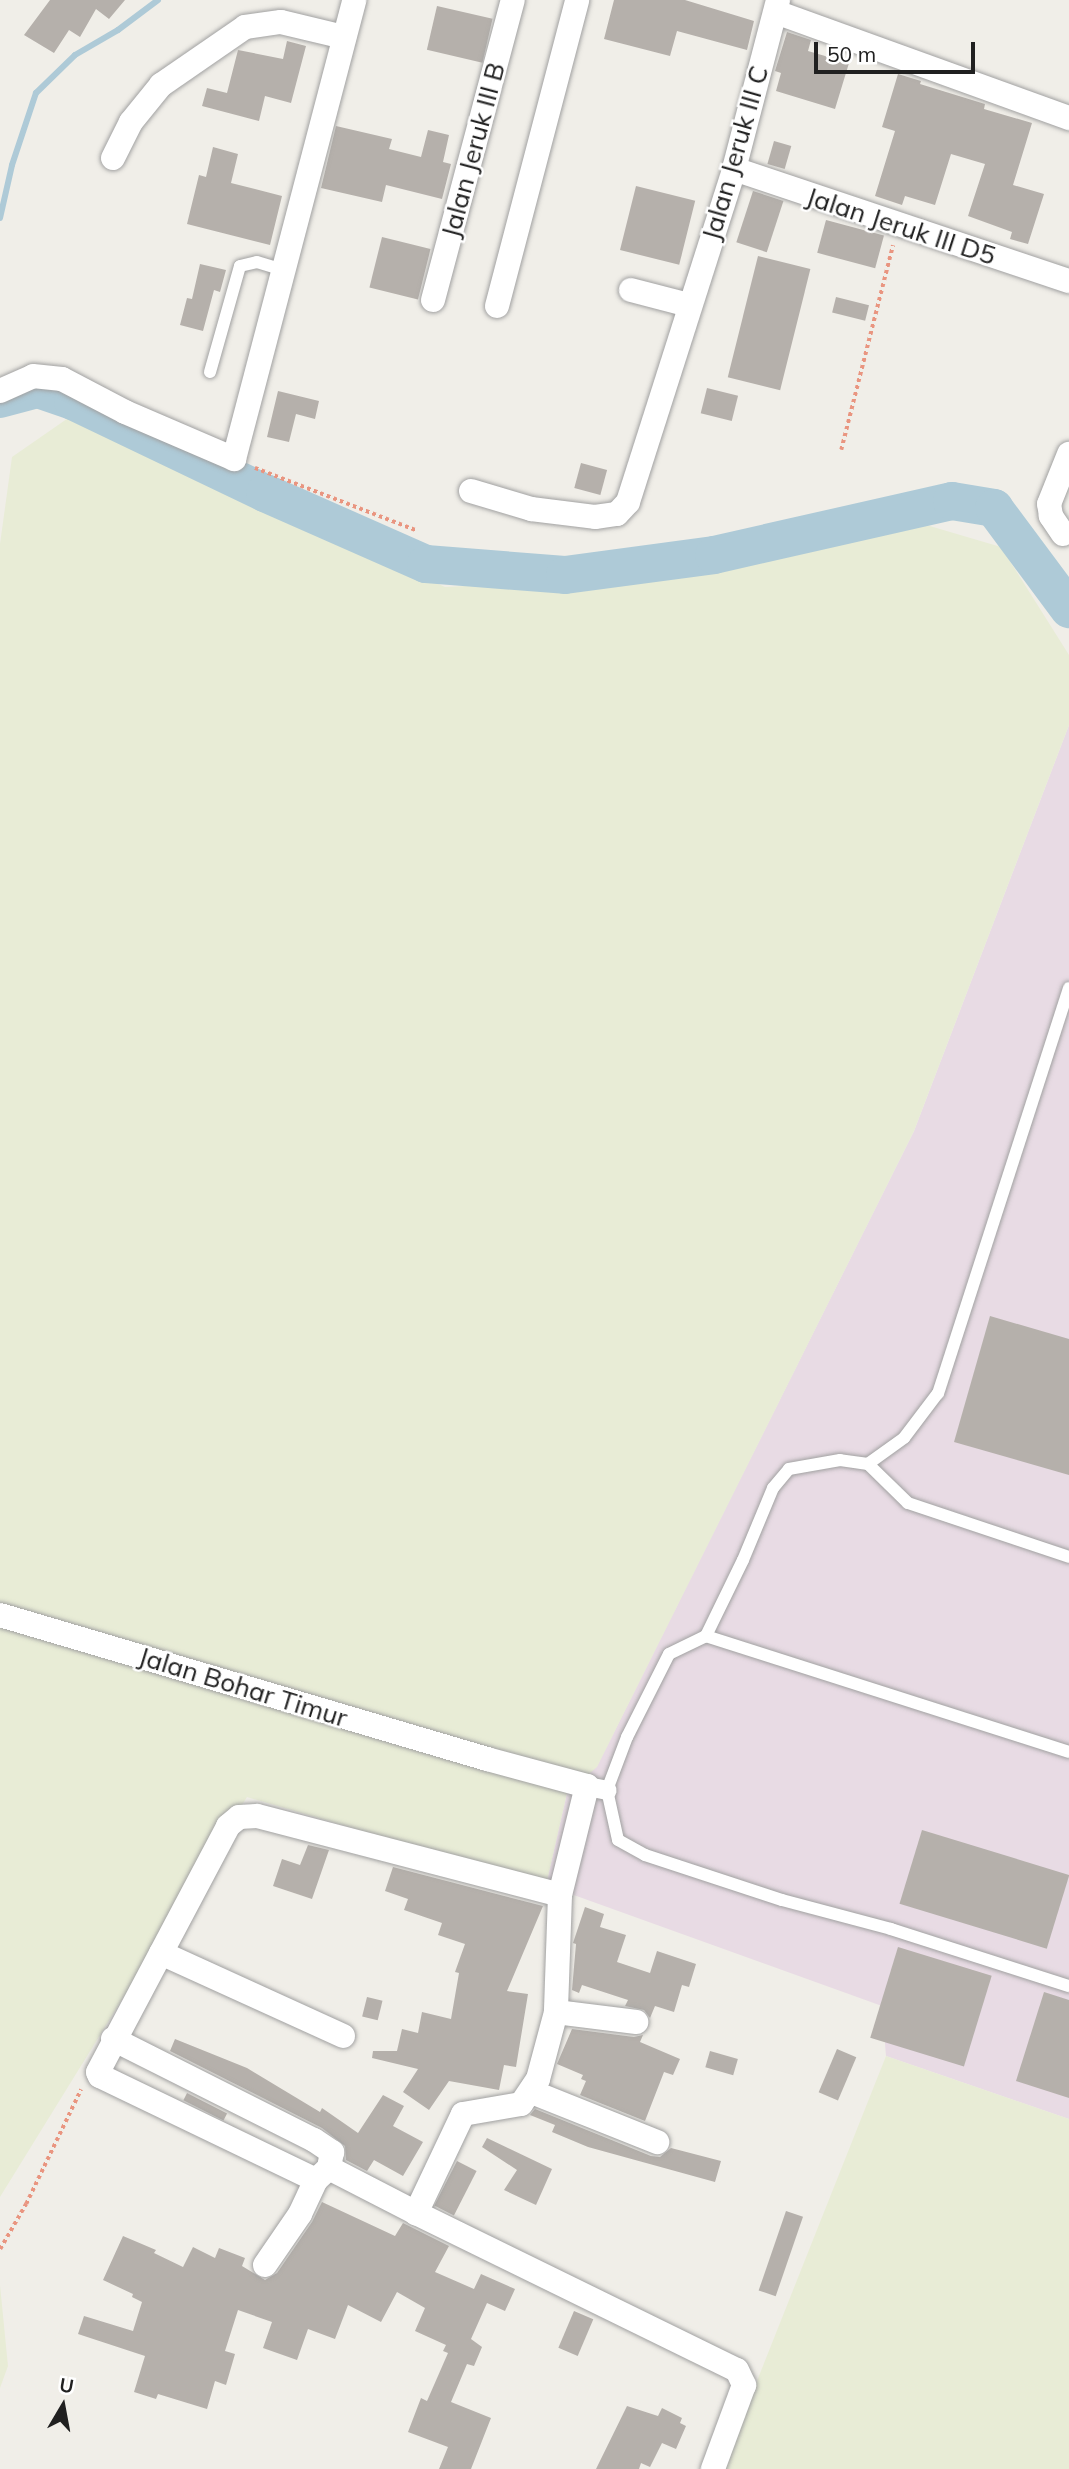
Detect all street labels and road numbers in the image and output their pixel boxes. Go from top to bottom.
street label: Jalan Jeruk III B [435,59,511,241]
street label: Jalan Jeruk III C [695,62,775,244]
street label: Jalan Jeruk III D5 [802,181,1000,271]
street label: Jalan Bohar Timur [135,1640,351,1734]

